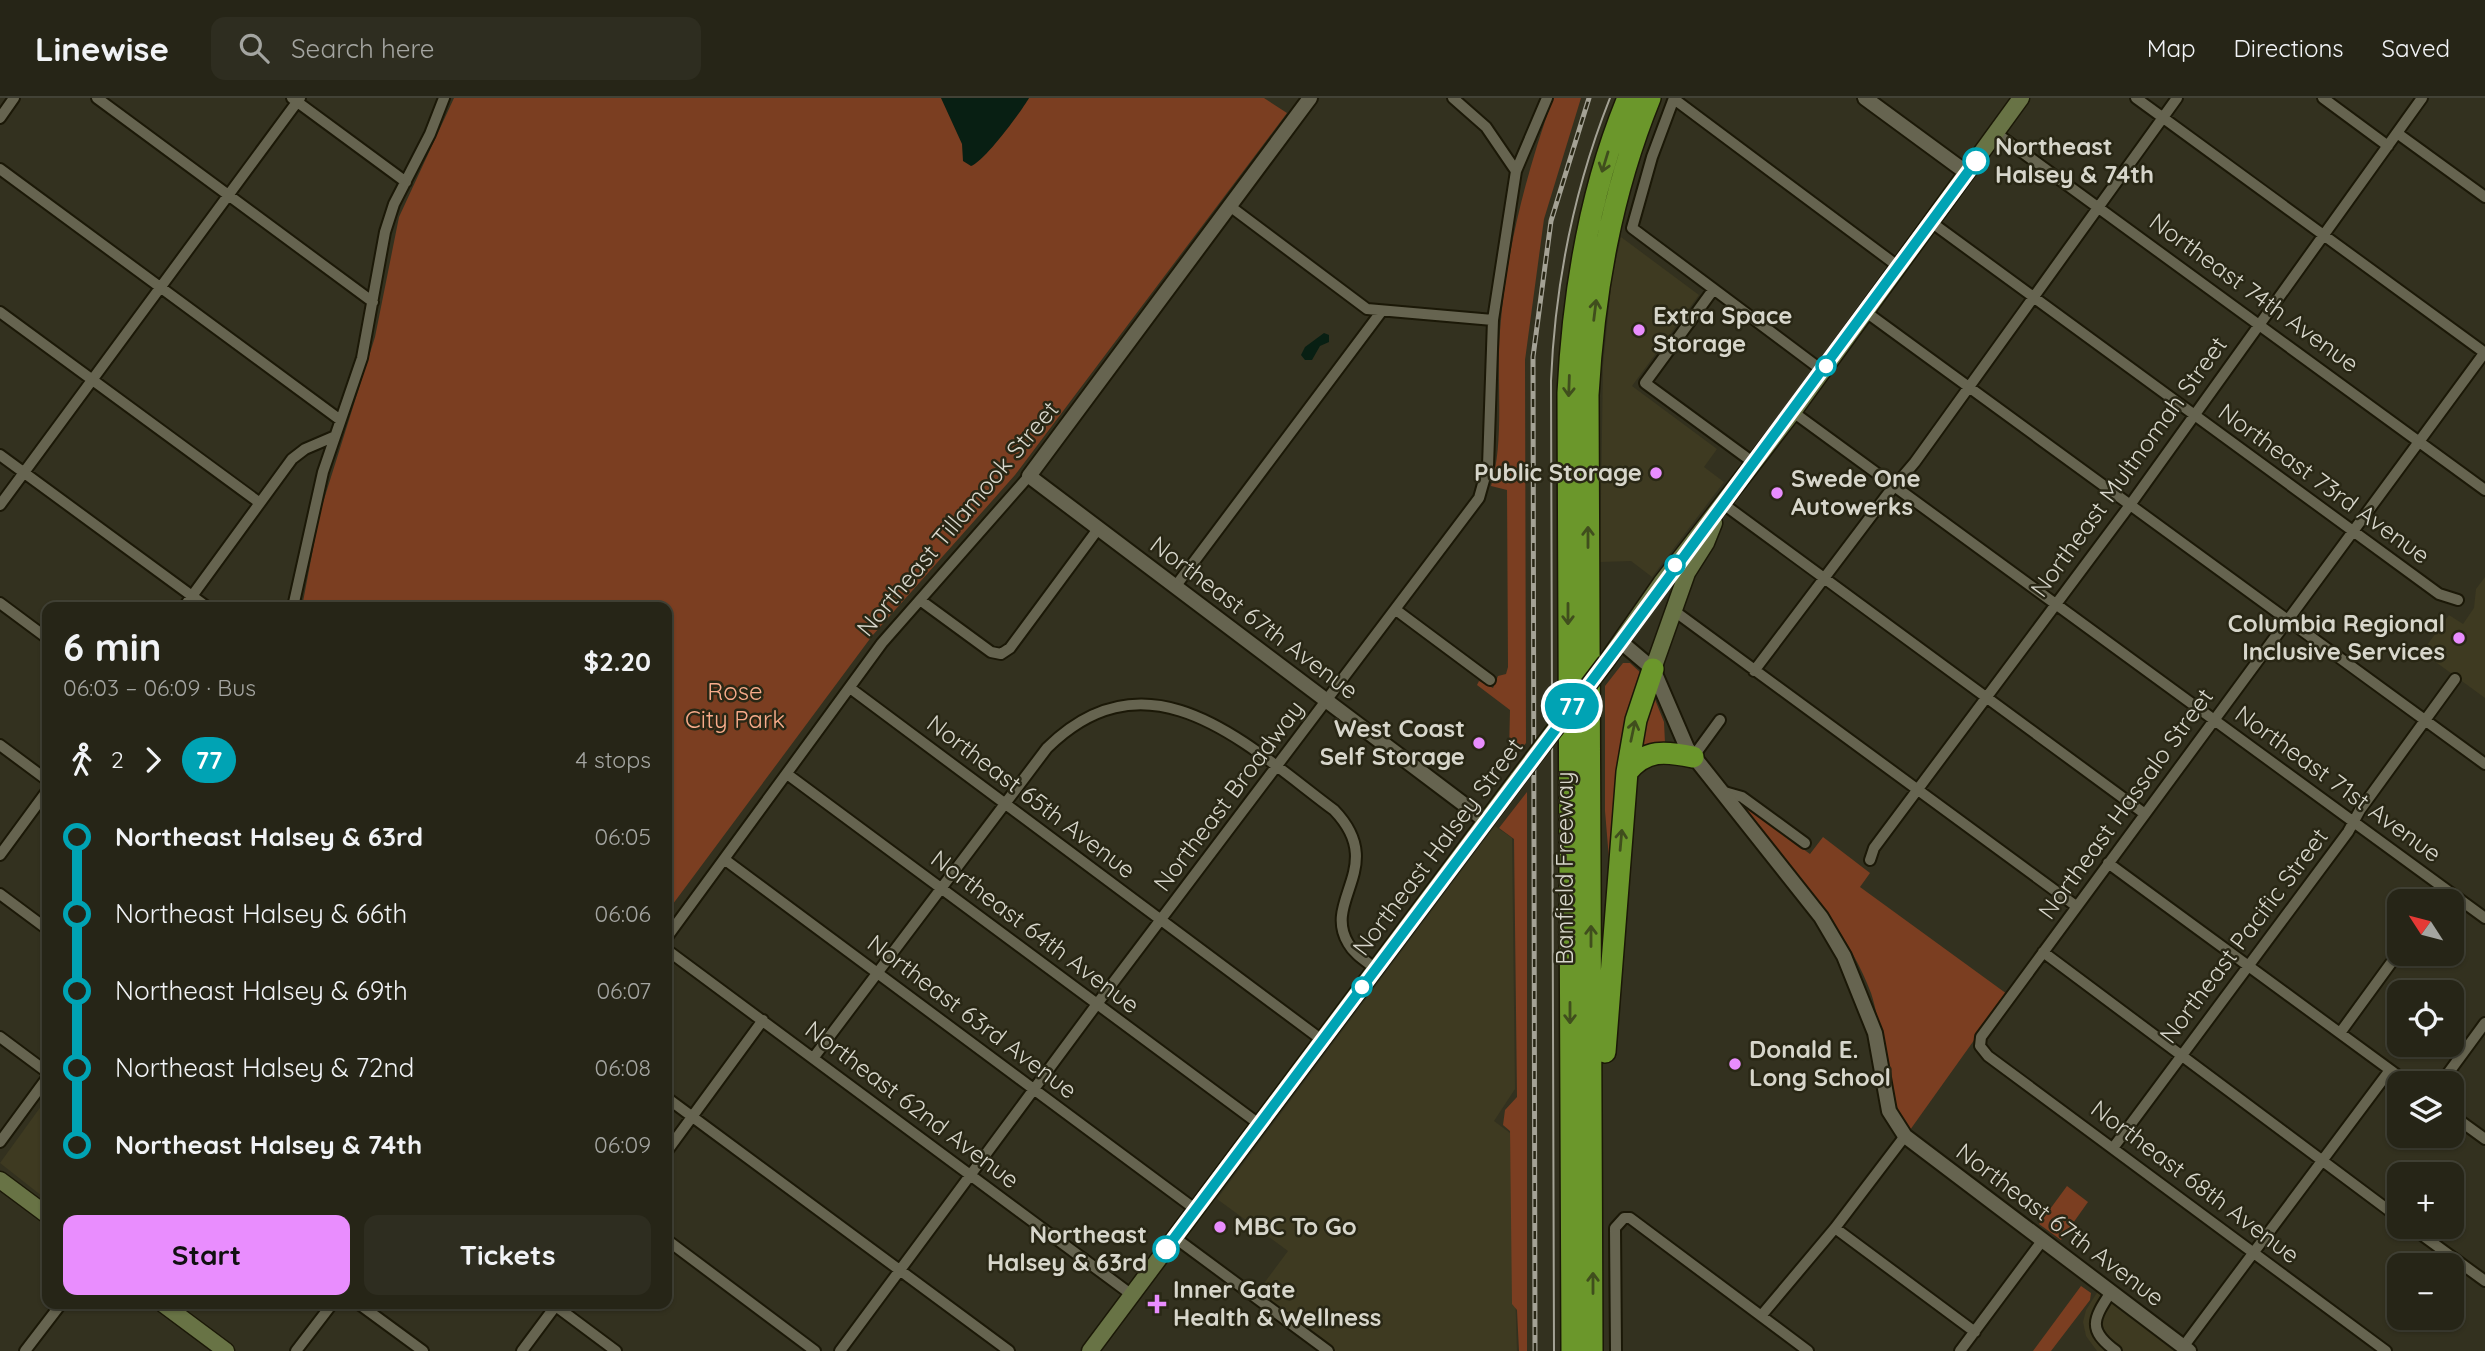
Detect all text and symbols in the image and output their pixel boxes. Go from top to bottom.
search box [211,17,701,80]
text: Linewise [35,28,169,69]
icon: search [235,29,273,67]
text: Search here [291,32,435,65]
text: Map [2147,33,2196,63]
text: Directions [2234,33,2344,63]
text: Saved [2382,33,2450,63]
place label: Northeast Halsey & 74th [1995,131,2154,189]
marker: Northeast Halsey & 74th [1963,148,1989,174]
one-way arrow [1598,151,1611,173]
street label: Northeast 74th Avenue [2144,206,2365,378]
one-way arrow [1588,299,1601,322]
place label: Extra Space Storage [1653,300,1792,358]
marker: Extra Space Storage [1631,322,1647,338]
street label: Northeast Multnomah Street [2024,330,2233,603]
unlabelled marker [1816,356,1836,376]
one-way arrow [1562,374,1575,397]
street label: Northeast Tillamook Street [850,394,1065,642]
street label: Northeast 73rd Avenue [2213,396,2436,570]
place label: Public Storage [1474,457,1642,487]
place label: Swede One Autowerks [1791,463,1921,521]
marker: Public Storage [1648,465,1664,481]
marker: Swede One Autowerks [1769,485,1785,501]
one-way arrow [1581,526,1595,549]
street label: Northeast 67th Avenue [1145,529,1365,705]
unlabelled marker [1665,555,1685,575]
one-way arrow [1561,602,1575,625]
place label: Columbia Regional Inclusive Services [2228,608,2445,666]
text: 6 min [63,623,161,671]
marker: Columbia Regional Inclusive Services [2451,630,2467,646]
text: $2.20 [583,645,651,678]
text: 06:03 – 06:09 · Bus [63,673,256,702]
park label: Rose City Park [685,676,785,734]
street label: Northeast Hassalo Street [2031,682,2219,925]
line badge: 77 [1540,683,1604,729]
text: 77 [1559,691,1585,721]
street label: Northeast Broadway [1147,694,1310,897]
street label: Northeast 71st Avenue [2230,698,2448,868]
street label: Northeast 65th Avenue [921,708,1142,884]
place label: West Coast Self Storage [1320,713,1465,771]
one-way arrow [1627,720,1641,743]
street label: Northeast Halsey Street [1346,732,1529,961]
marker: West Coast Self Storage [1471,735,1487,751]
icon: walk [63,741,101,779]
icon: forward [134,741,172,779]
text: 2 [111,745,124,774]
text: 77 [196,745,222,775]
text: 4 stops [576,745,651,774]
street label: Banfield Freeway [1549,771,1579,965]
text: Northeast Halsey & 63rd [115,820,423,853]
text: 06:05 [594,822,651,851]
street label: Northeast Pacific Street [2152,822,2334,1049]
one-way arrow [1615,829,1628,852]
street label: Northeast 64th Avenue [925,843,1146,1019]
north arrow [2387,889,2464,966]
map controls [2387,889,2464,1330]
text: Northeast Halsey & 66th [115,897,407,930]
text: 06:06 [595,899,651,928]
one-way arrow [1584,925,1598,948]
street label: Northeast 63rd Avenue [862,928,1083,1105]
text: Northeast Halsey & 69th [115,974,408,1007]
text: 06:07 [596,976,651,1005]
unlabelled marker [1352,977,1372,997]
button: locate [2387,980,2464,1057]
one-way arrow [1563,1001,1577,1024]
street label: Northeast 62nd Avenue [800,1014,1026,1195]
place label: Donald E. Long School [1749,1034,1891,1092]
text: Northeast Halsey & 72nd [115,1051,414,1084]
text: 06:08 [595,1053,651,1082]
marker: Donald E. Long School [1727,1056,1743,1072]
button: layers [2387,1071,2464,1148]
street label: Northeast 68th Avenue [2085,1093,2306,1269]
text: Northeast Halsey & 74th [115,1128,422,1161]
text: 06:09 [594,1130,651,1159]
street label: Northeast 67th Avenue [1951,1136,2171,1312]
button: + [2387,1162,2464,1239]
place label: MBC To Go [1234,1211,1357,1241]
button: Start [63,1215,350,1295]
button: Tickets [364,1215,651,1295]
place label: Northeast Halsey & 63rd [987,1219,1147,1277]
marker: MBC To Go [1212,1219,1228,1235]
marker: Northeast Halsey & 63rd [1153,1236,1179,1262]
button: − [2387,1253,2464,1330]
one-way arrow [1586,1272,1599,1295]
place label: Inner Gate Health & Wellness [1173,1274,1381,1332]
marker: Inner Gate Health & Wellness [1147,1294,1167,1314]

